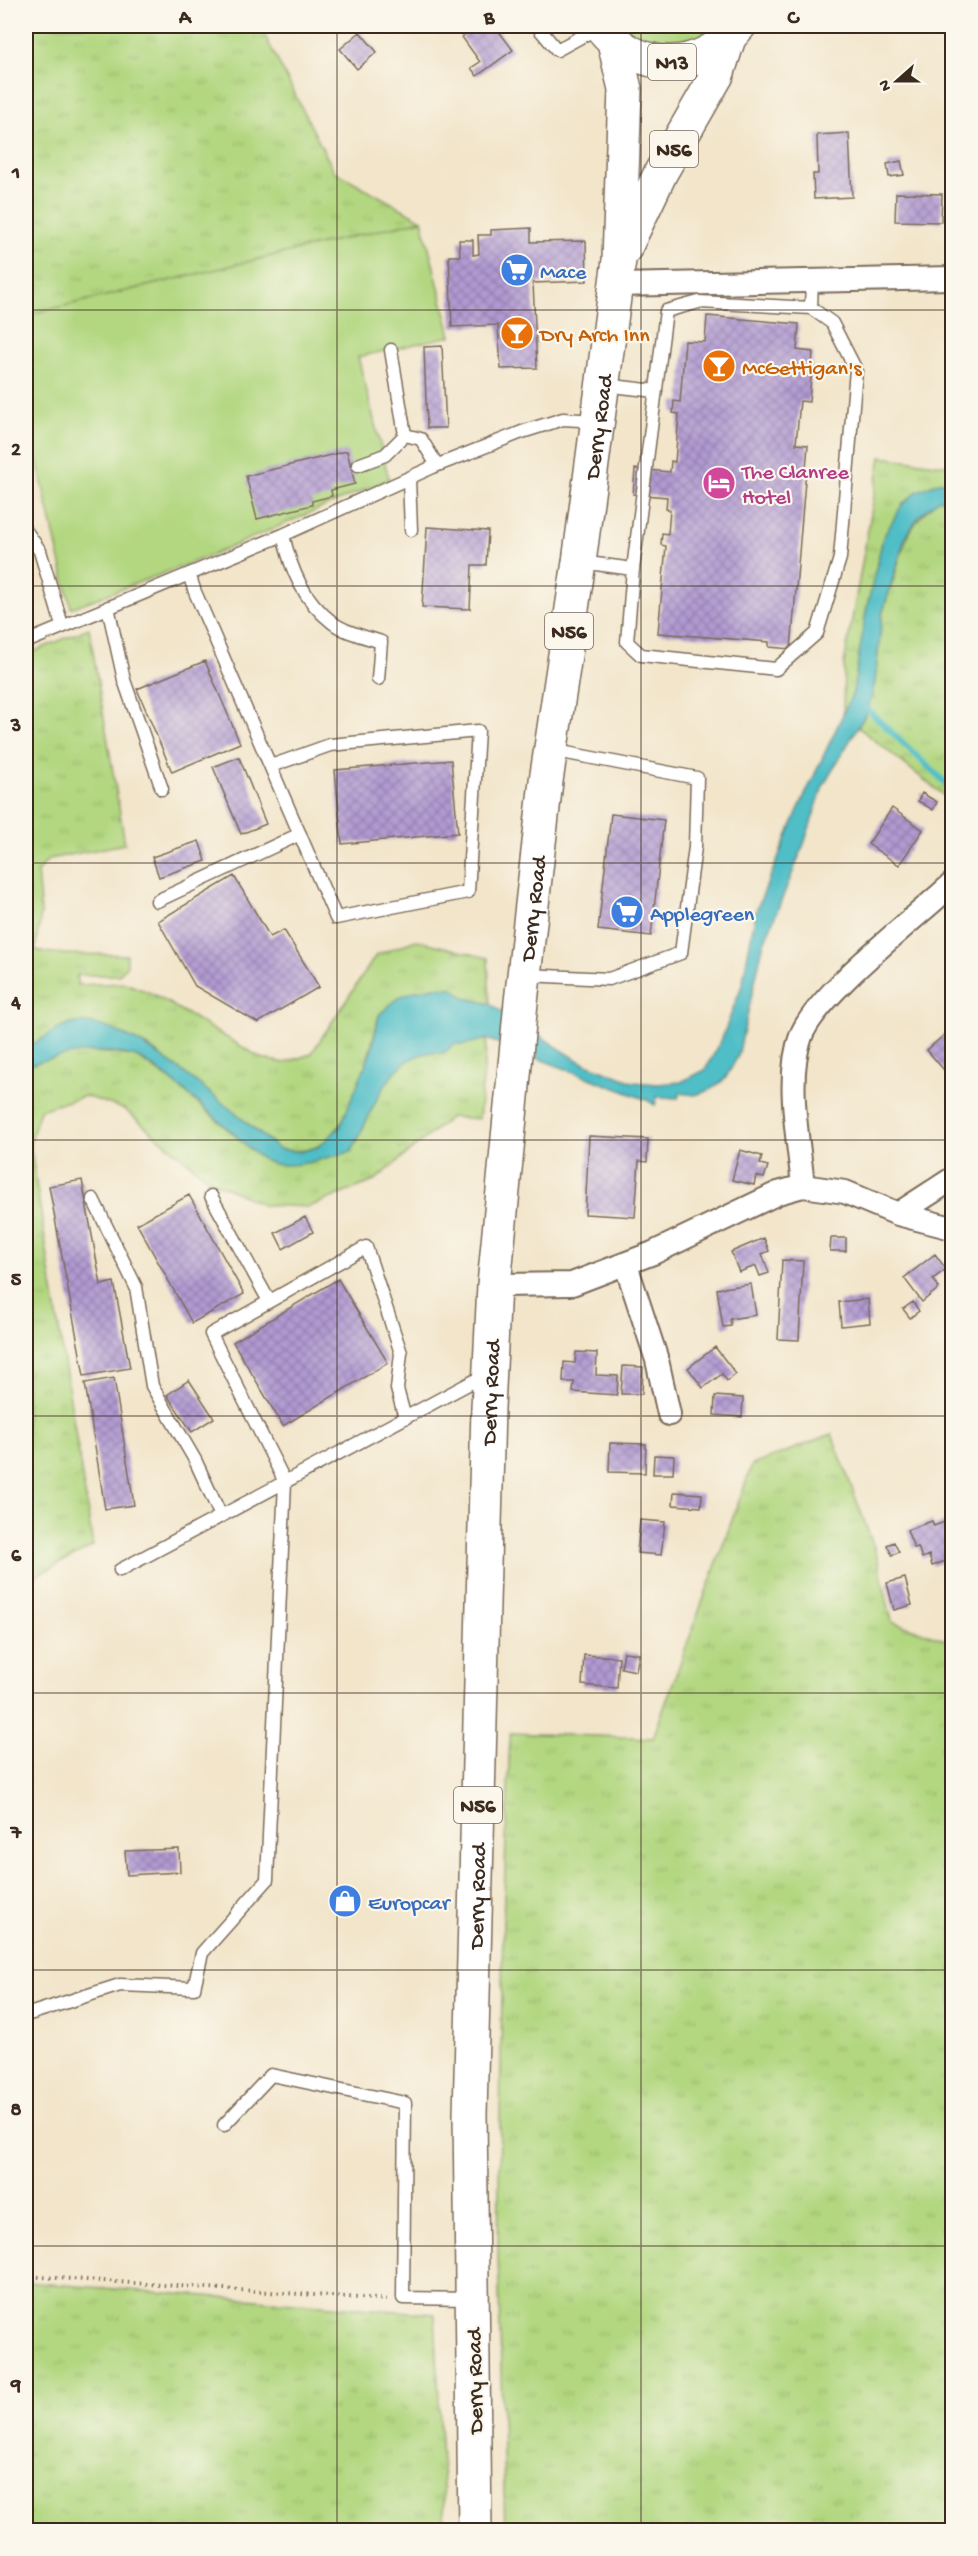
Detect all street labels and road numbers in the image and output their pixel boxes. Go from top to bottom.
road number: N13 [648,44,696,80]
road number: N56 [650,131,698,167]
street label: Derry Road [581,371,621,483]
road number: N56 [545,613,593,649]
street label: Derry Road [517,853,555,965]
street label: Derry Road [478,1337,508,1447]
road number: N56 [454,1787,502,1823]
street label: Derry Road [465,1841,494,1951]
street label: Derry Road [463,2326,491,2436]

